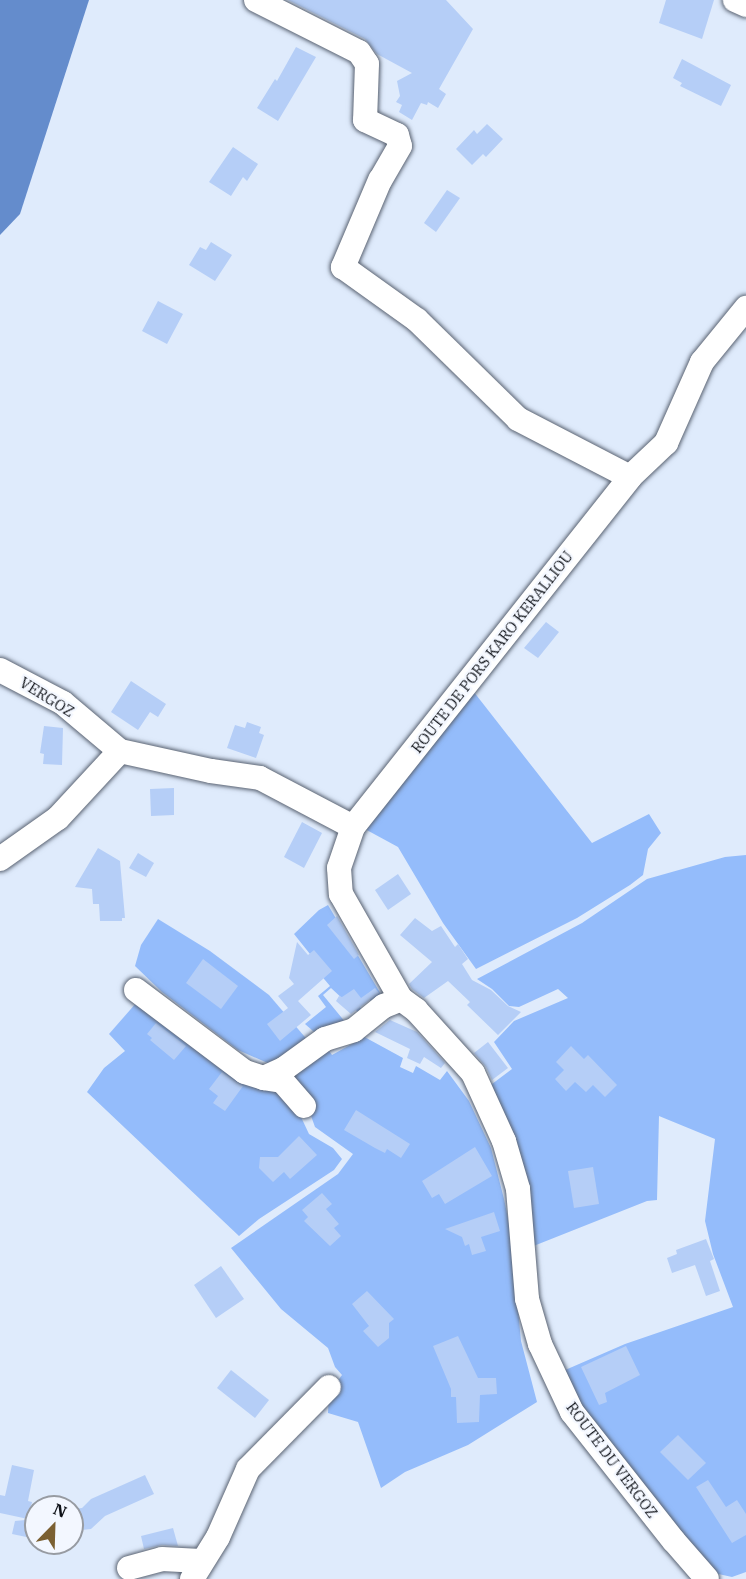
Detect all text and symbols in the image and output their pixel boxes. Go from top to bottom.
street label: ROUTE DE PORS KARO KERALLIOU [408,547,576,757]
street label: VERGOZ [16,673,78,721]
street label: ROUTE DU VERGOZ [563,1399,661,1521]
north arrow [24,1495,84,1555]
text: N [51,1499,70,1522]

